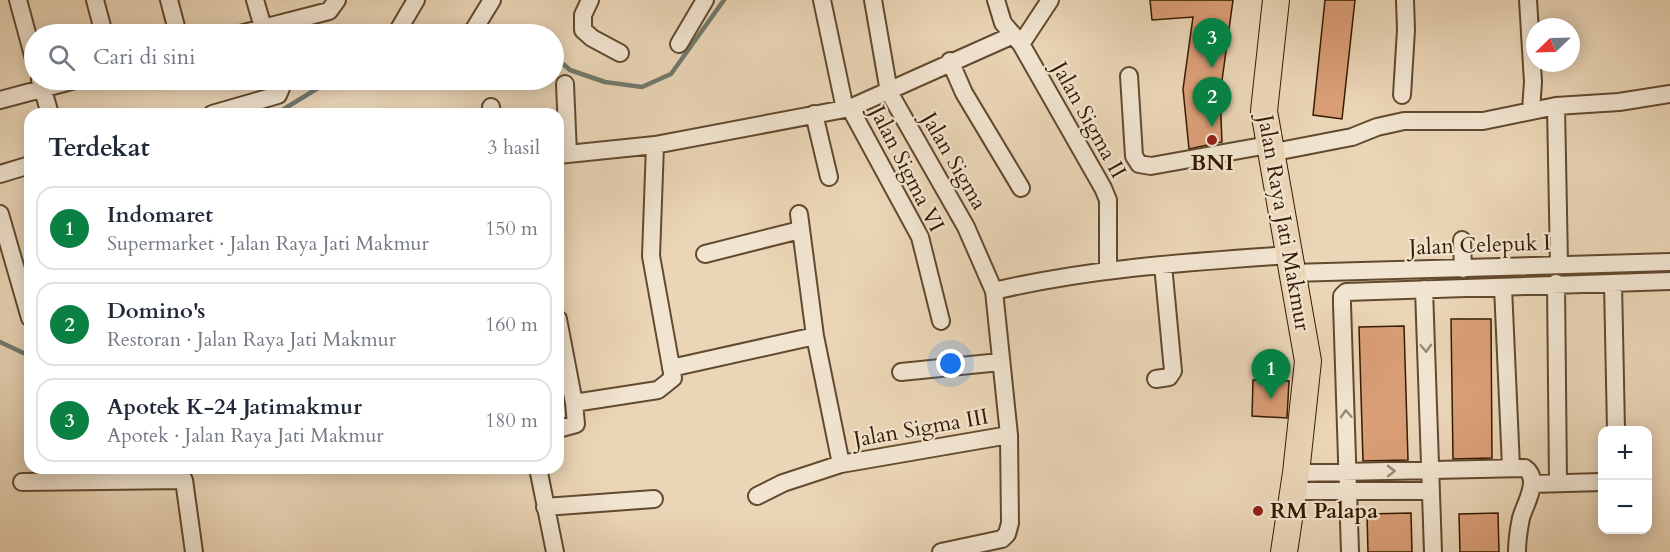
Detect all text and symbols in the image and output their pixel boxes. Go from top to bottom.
north arrow [1526,18,1580,72]
pin: 3 [1192,19,1232,68]
search box [24,24,564,90]
icon: search [45,41,78,74]
text: Cari di sini [93,42,196,72]
street label: Jalan Sigma II [1043,54,1133,184]
pin: 2 [1192,78,1232,127]
street label: Jalan Sigma VI [861,98,952,237]
street label: Jalan Sigma [912,104,994,216]
street label: Jalan Raya Jati Makmur [1250,110,1318,334]
text: Terdekat [48,130,150,165]
marker: BNI [1205,133,1219,147]
text: 3 hasil [487,134,540,161]
place label: BNI [1190,148,1234,178]
text: Indomaret [107,200,213,230]
text: 1 [64,215,75,242]
text: 150 m [485,215,538,242]
street label: Jalan Celepuk I [1406,228,1551,263]
text: Supermarket · Jalan Raya Jati Makmur [107,230,429,257]
text: Domino's [107,296,205,326]
text: 2 [64,311,75,338]
text: 160 m [485,311,538,338]
text: Restoran · Jalan Raya Jati Makmur [107,326,396,353]
one-way arrow [1420,343,1432,352]
your location [936,349,965,378]
pin: 1 [1252,350,1290,399]
text: Apotek K-24 Jatimakmur [107,392,362,422]
street label: Jalan Sigma III [848,401,991,455]
text: 3 [64,407,75,434]
text: 180 m [485,407,538,434]
one-way arrow [1339,409,1352,418]
text: Apotek · Jalan Raya Jati Makmur [107,422,384,449]
map controls [1598,426,1652,534]
button: + [1598,426,1652,480]
one-way arrow [1387,465,1396,478]
button: − [1598,480,1652,534]
place label: RM Palapa [1270,496,1378,526]
marker: RM Palapa [1251,504,1265,518]

